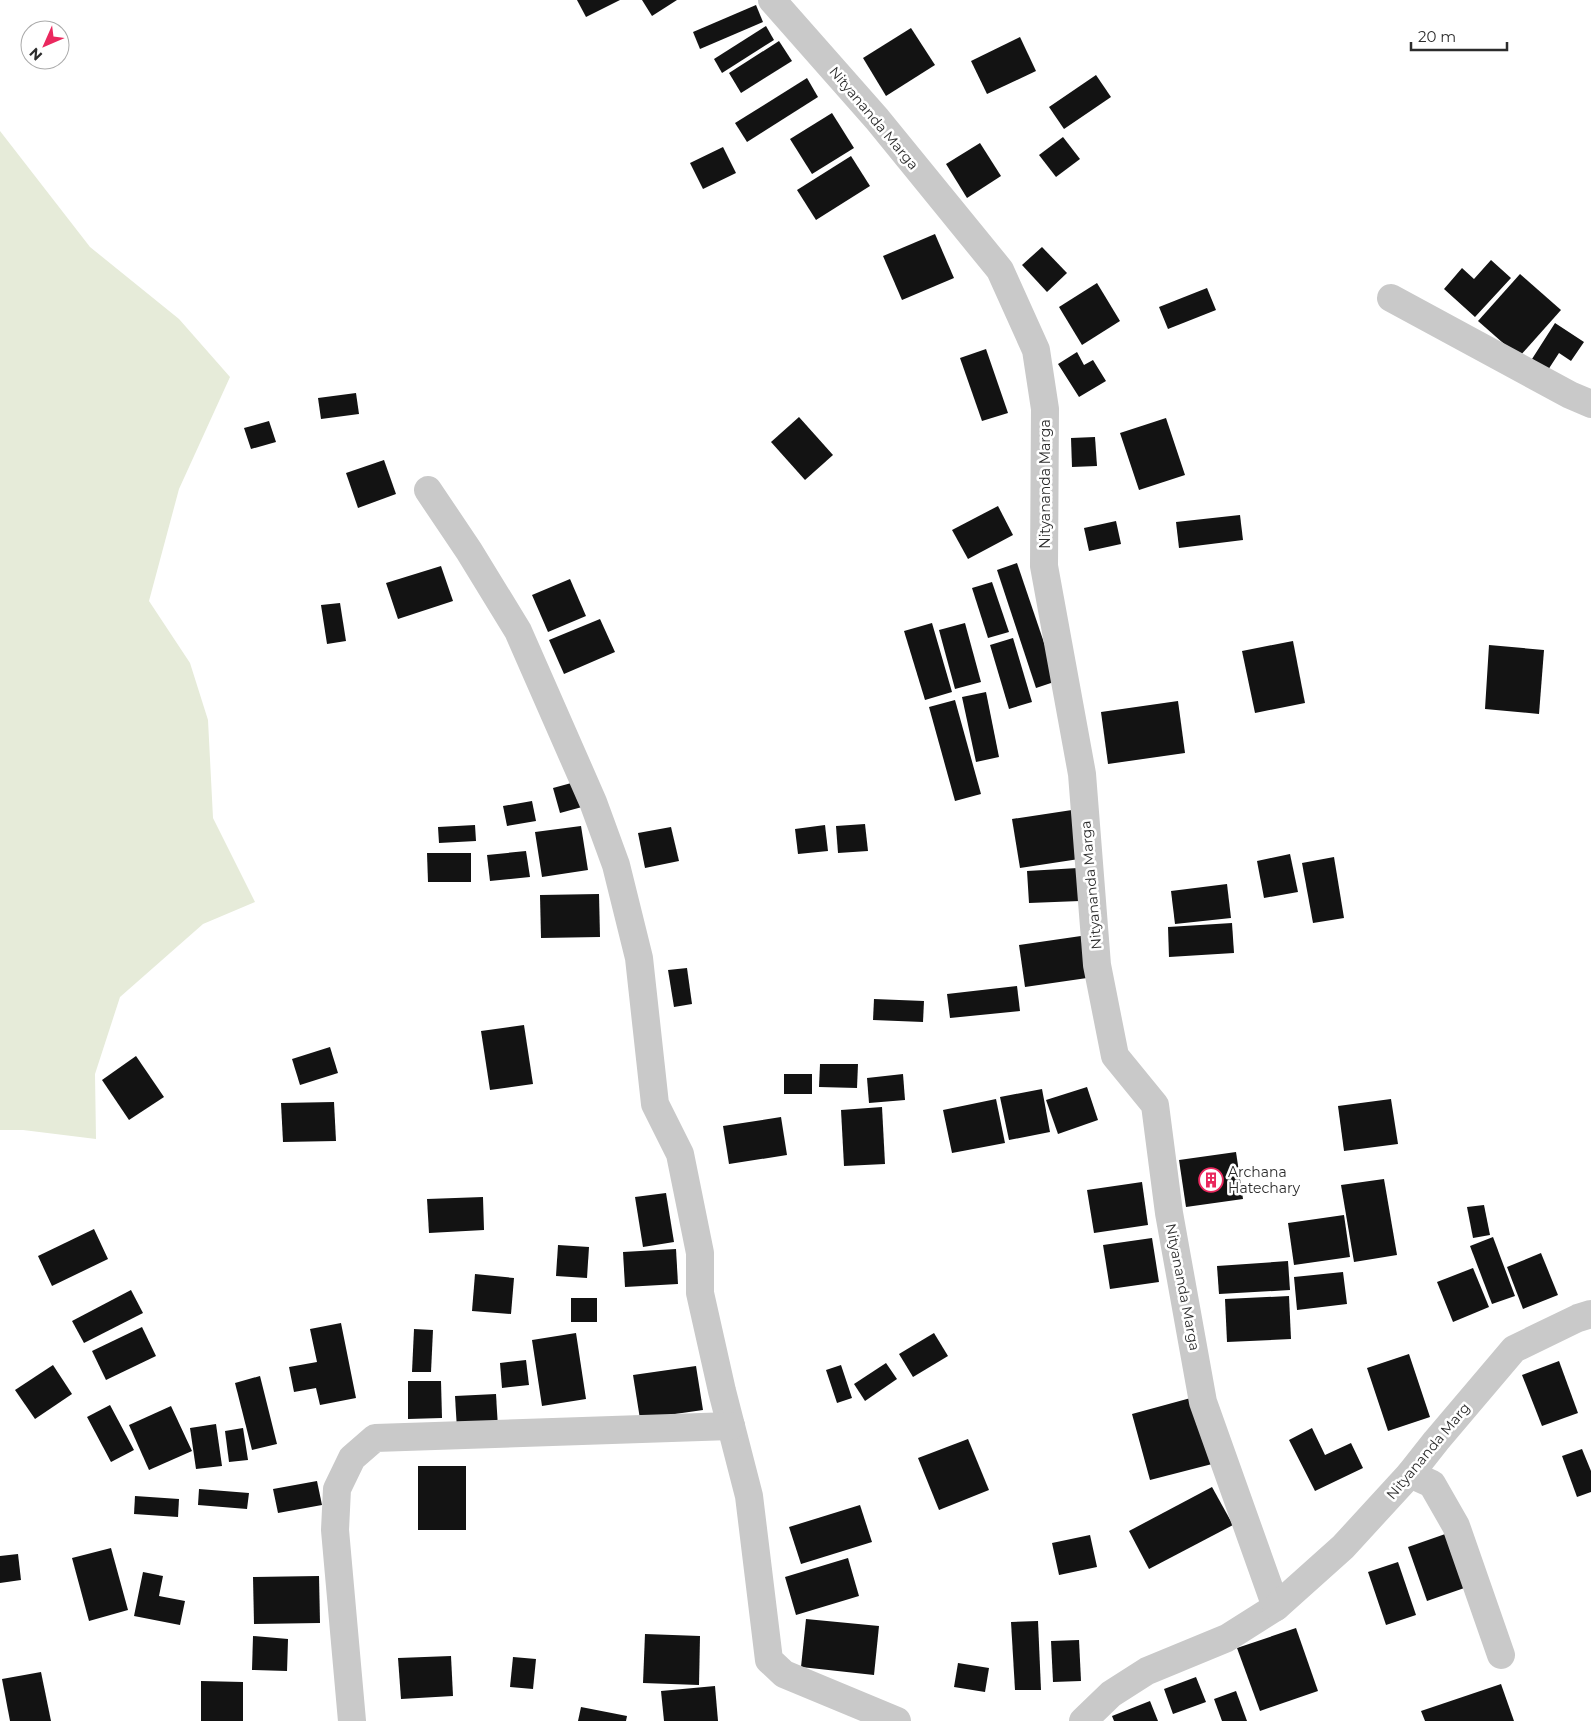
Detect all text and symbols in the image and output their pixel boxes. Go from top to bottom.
north arrow [20,20,70,70]
scale bar [1411,20,1507,52]
text: 20 m [1418,27,1456,46]
text: N [25,44,46,65]
street label: Nityananda Marga [826,63,922,173]
street label: Nityananda Marga [1036,419,1054,549]
street label: Nityananda Marga [1076,820,1106,950]
place label: Archana Hatechary [1228,1163,1301,1197]
building icon: Archana Hatechary [1198,1167,1224,1193]
street label: Nityananda Marga [1162,1222,1204,1352]
street label: Nityananda Marg [1382,1399,1474,1503]

